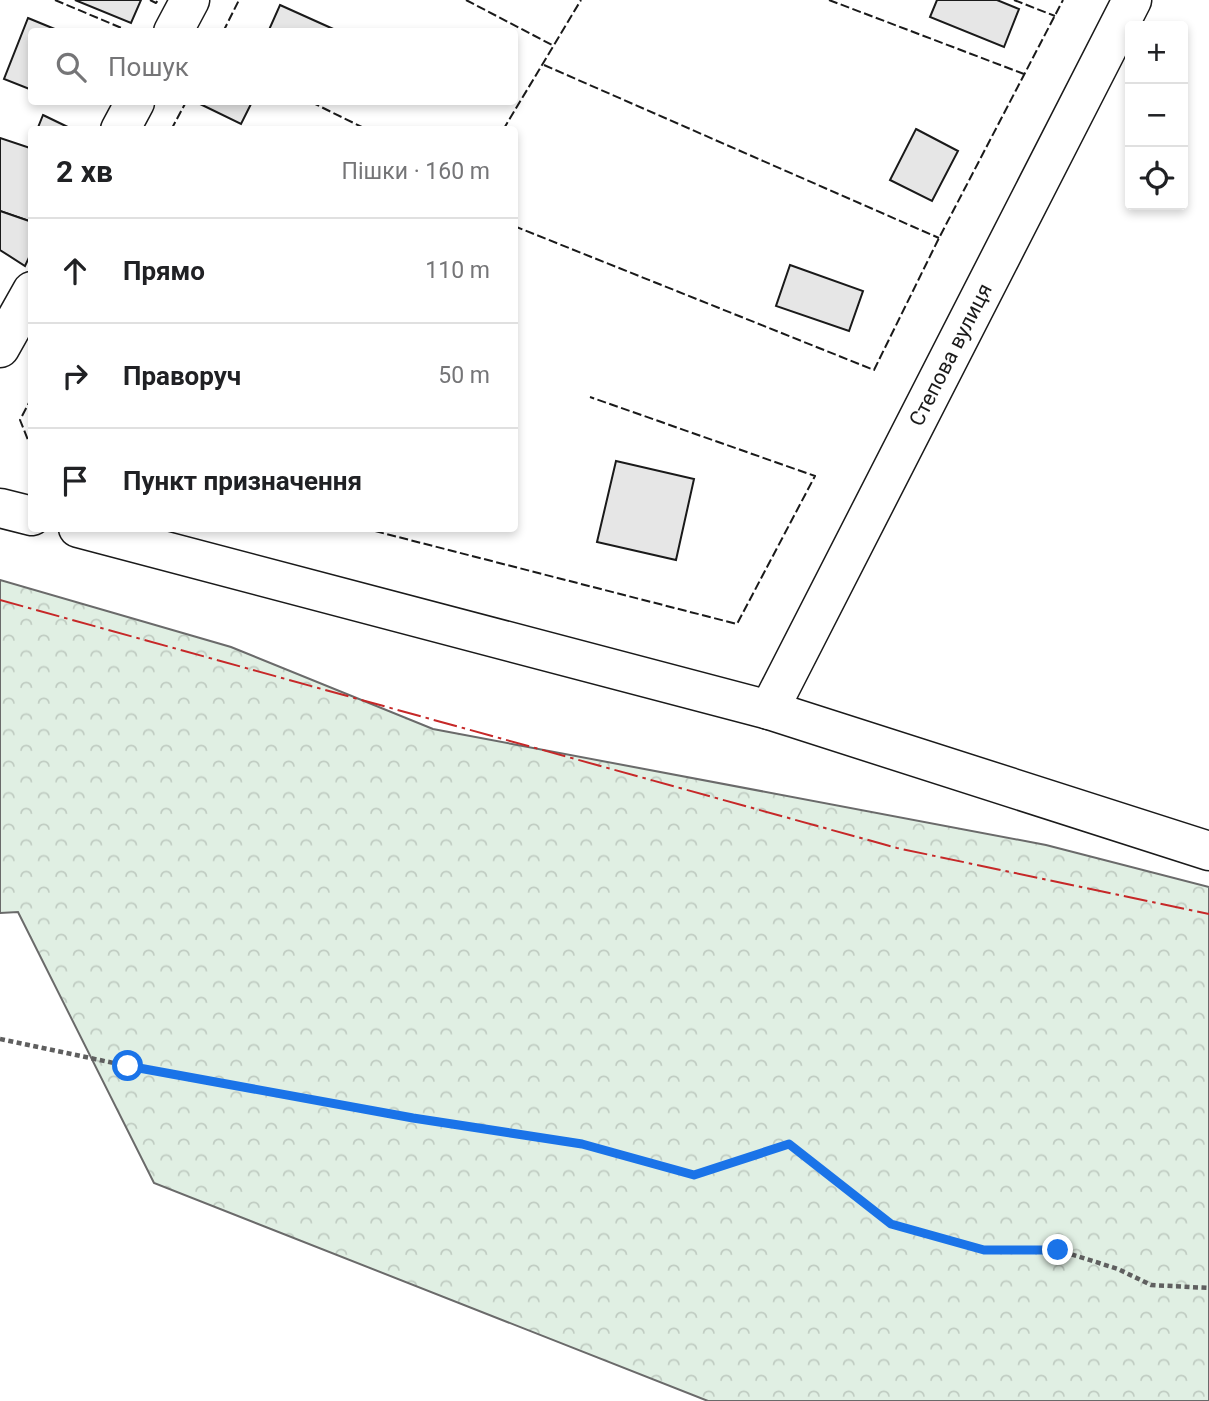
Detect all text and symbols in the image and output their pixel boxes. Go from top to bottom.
map controls [1125,21,1188,210]
button: + [1125,21,1188,84]
search box [28,28,518,105]
icon: search [52,48,90,86]
text: Пошук [108,52,189,82]
button: − [1125,84,1188,147]
button: locate [1125,147,1188,210]
text: 2 хв [56,154,113,189]
text: Пішки · 160 m [342,158,490,185]
icon: ahead [56,252,94,290]
text: Прямо [123,256,205,286]
text: 110 m [425,257,490,284]
street label: Степова вулиця [904,280,997,430]
icon: right [56,357,94,395]
text: Праворуч [123,361,241,391]
text: 50 m [438,362,490,389]
icon: arrive [56,462,94,500]
text: Пункт призначення [123,466,362,496]
route start [112,1050,143,1081]
route end [1042,1234,1073,1265]

